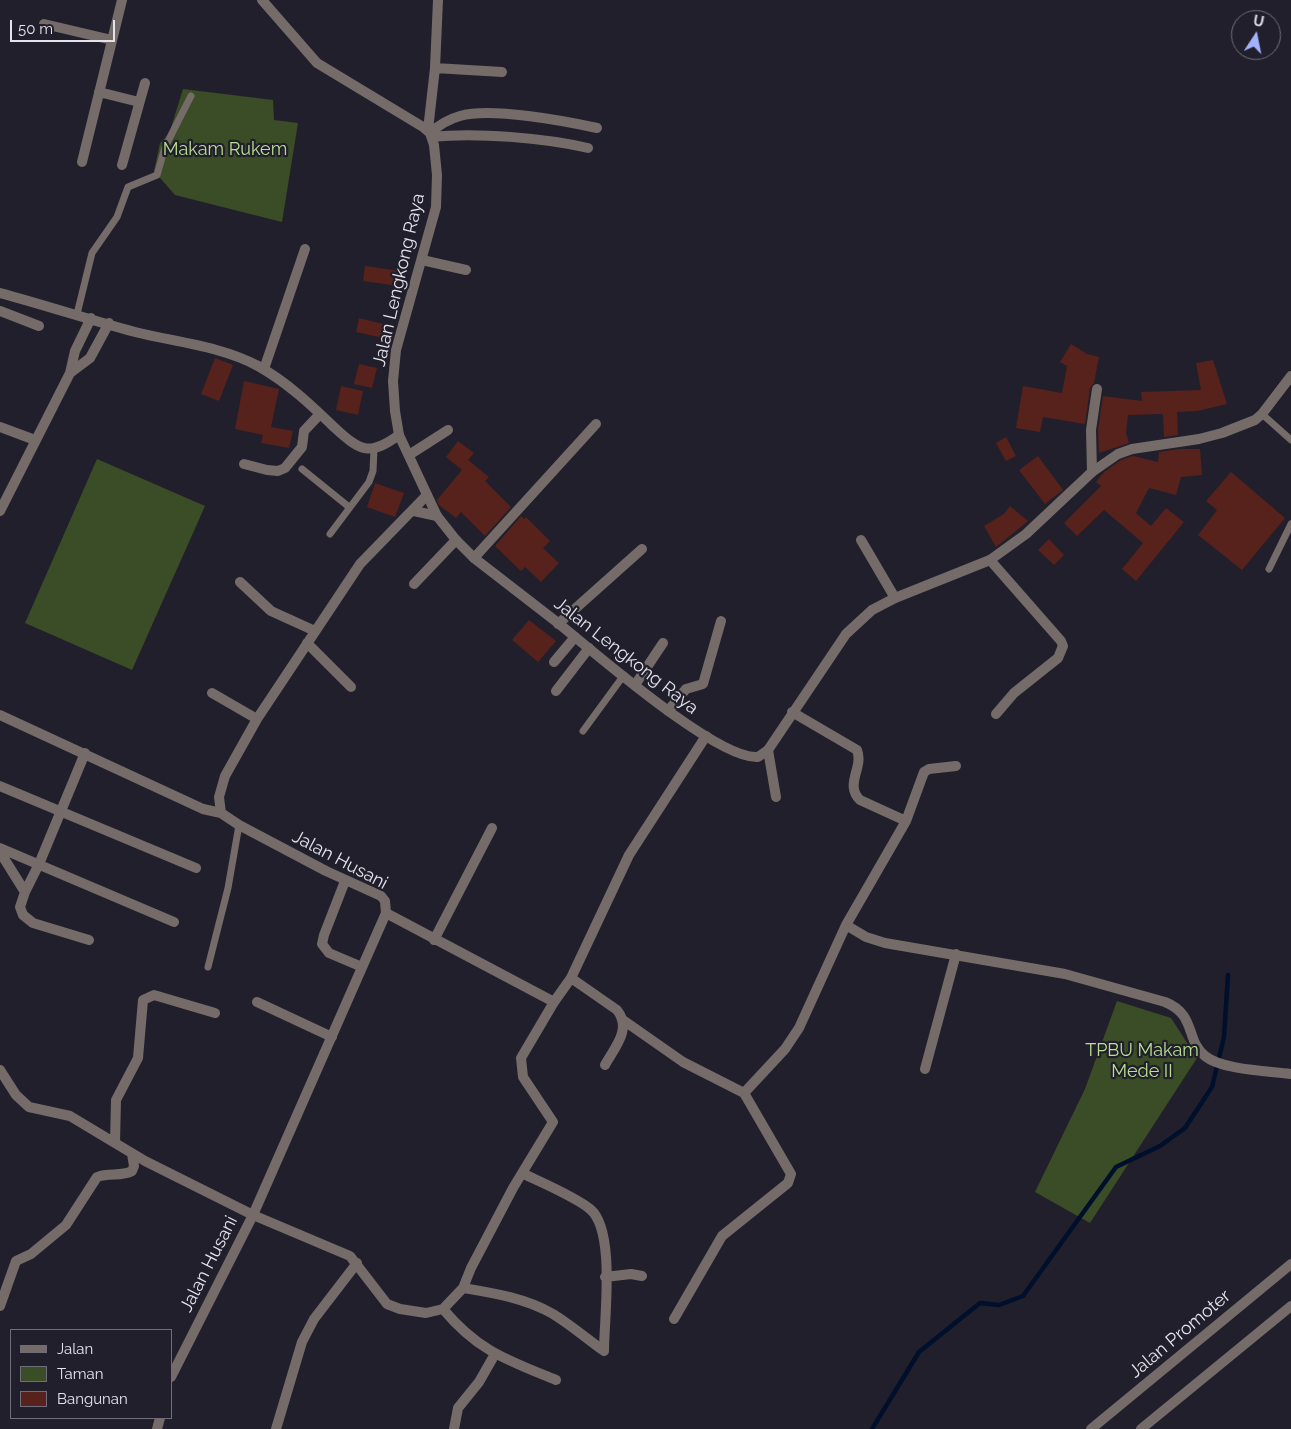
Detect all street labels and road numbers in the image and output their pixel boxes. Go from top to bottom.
street label: Jalan Lengkong Raya [369,191,429,369]
street label: Jalan Lengkong Raya [550,593,702,719]
street label: Jalan Husani [289,826,391,894]
street label: Jalan Husani [176,1212,242,1316]
street label: Jalan Promoter [1125,1285,1235,1383]

